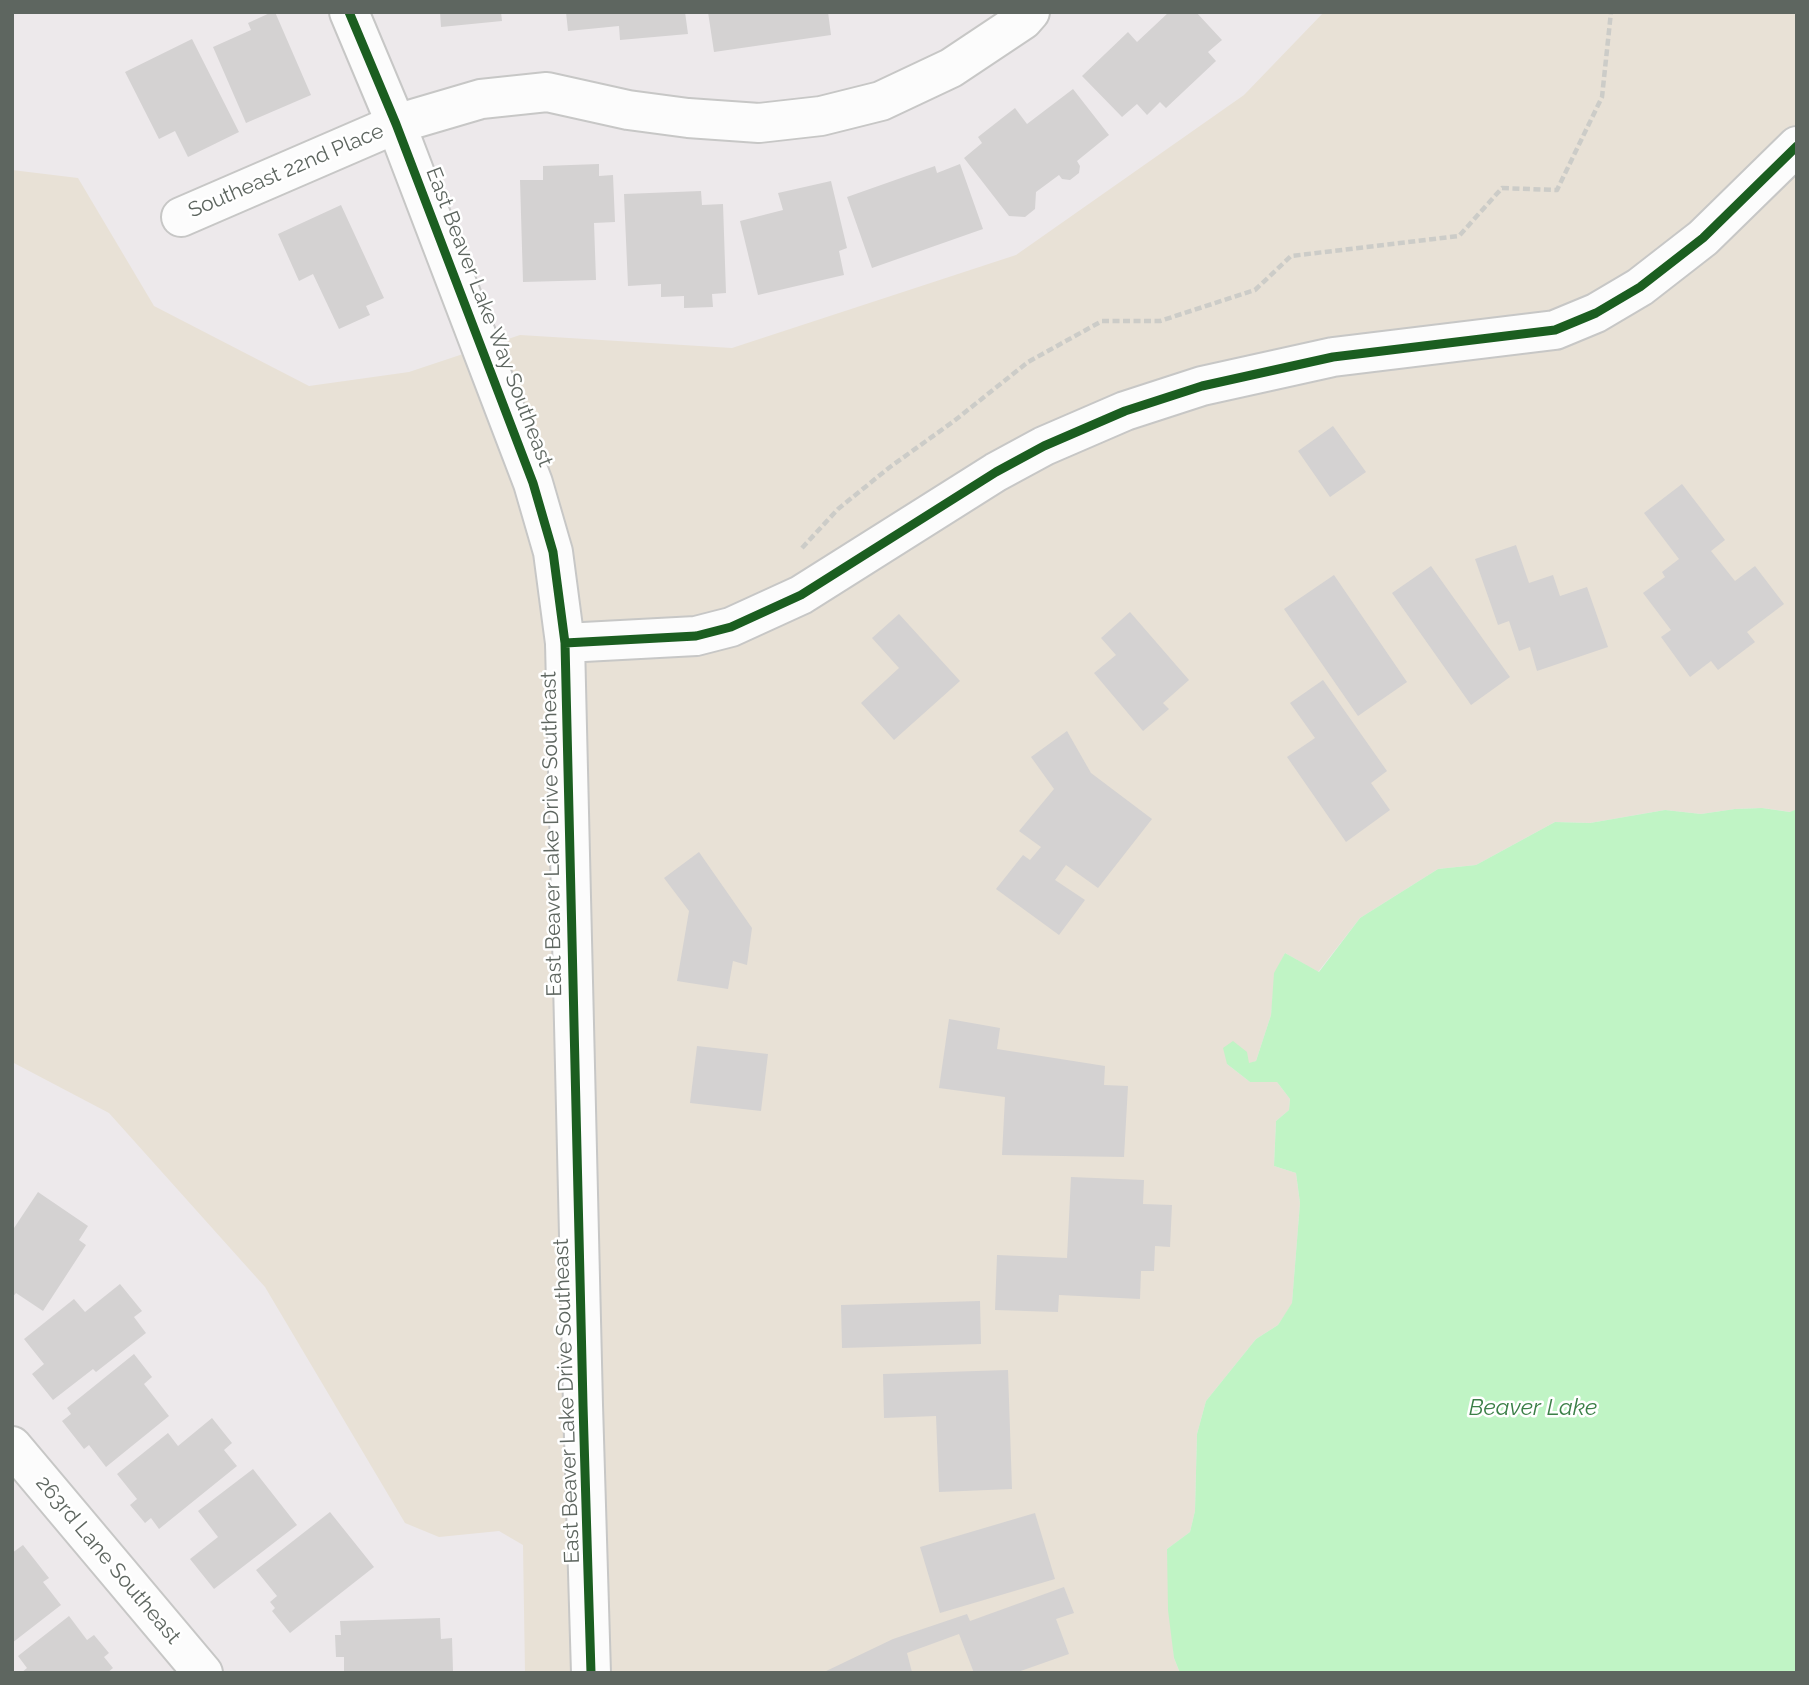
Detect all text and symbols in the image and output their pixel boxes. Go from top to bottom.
street label: Southeast 22nd Place [185,118,387,224]
street label: East Beaver Lake Way Southeast [420,164,558,470]
street label: East Beaver Lake Drive Southeast [537,671,567,997]
street label: East Beaver Lake Drive Southeast [549,1238,585,1564]
water label: Beaver Lake [1469,1394,1597,1422]
street label: 263rd Lane Southeast [30,1471,186,1649]

